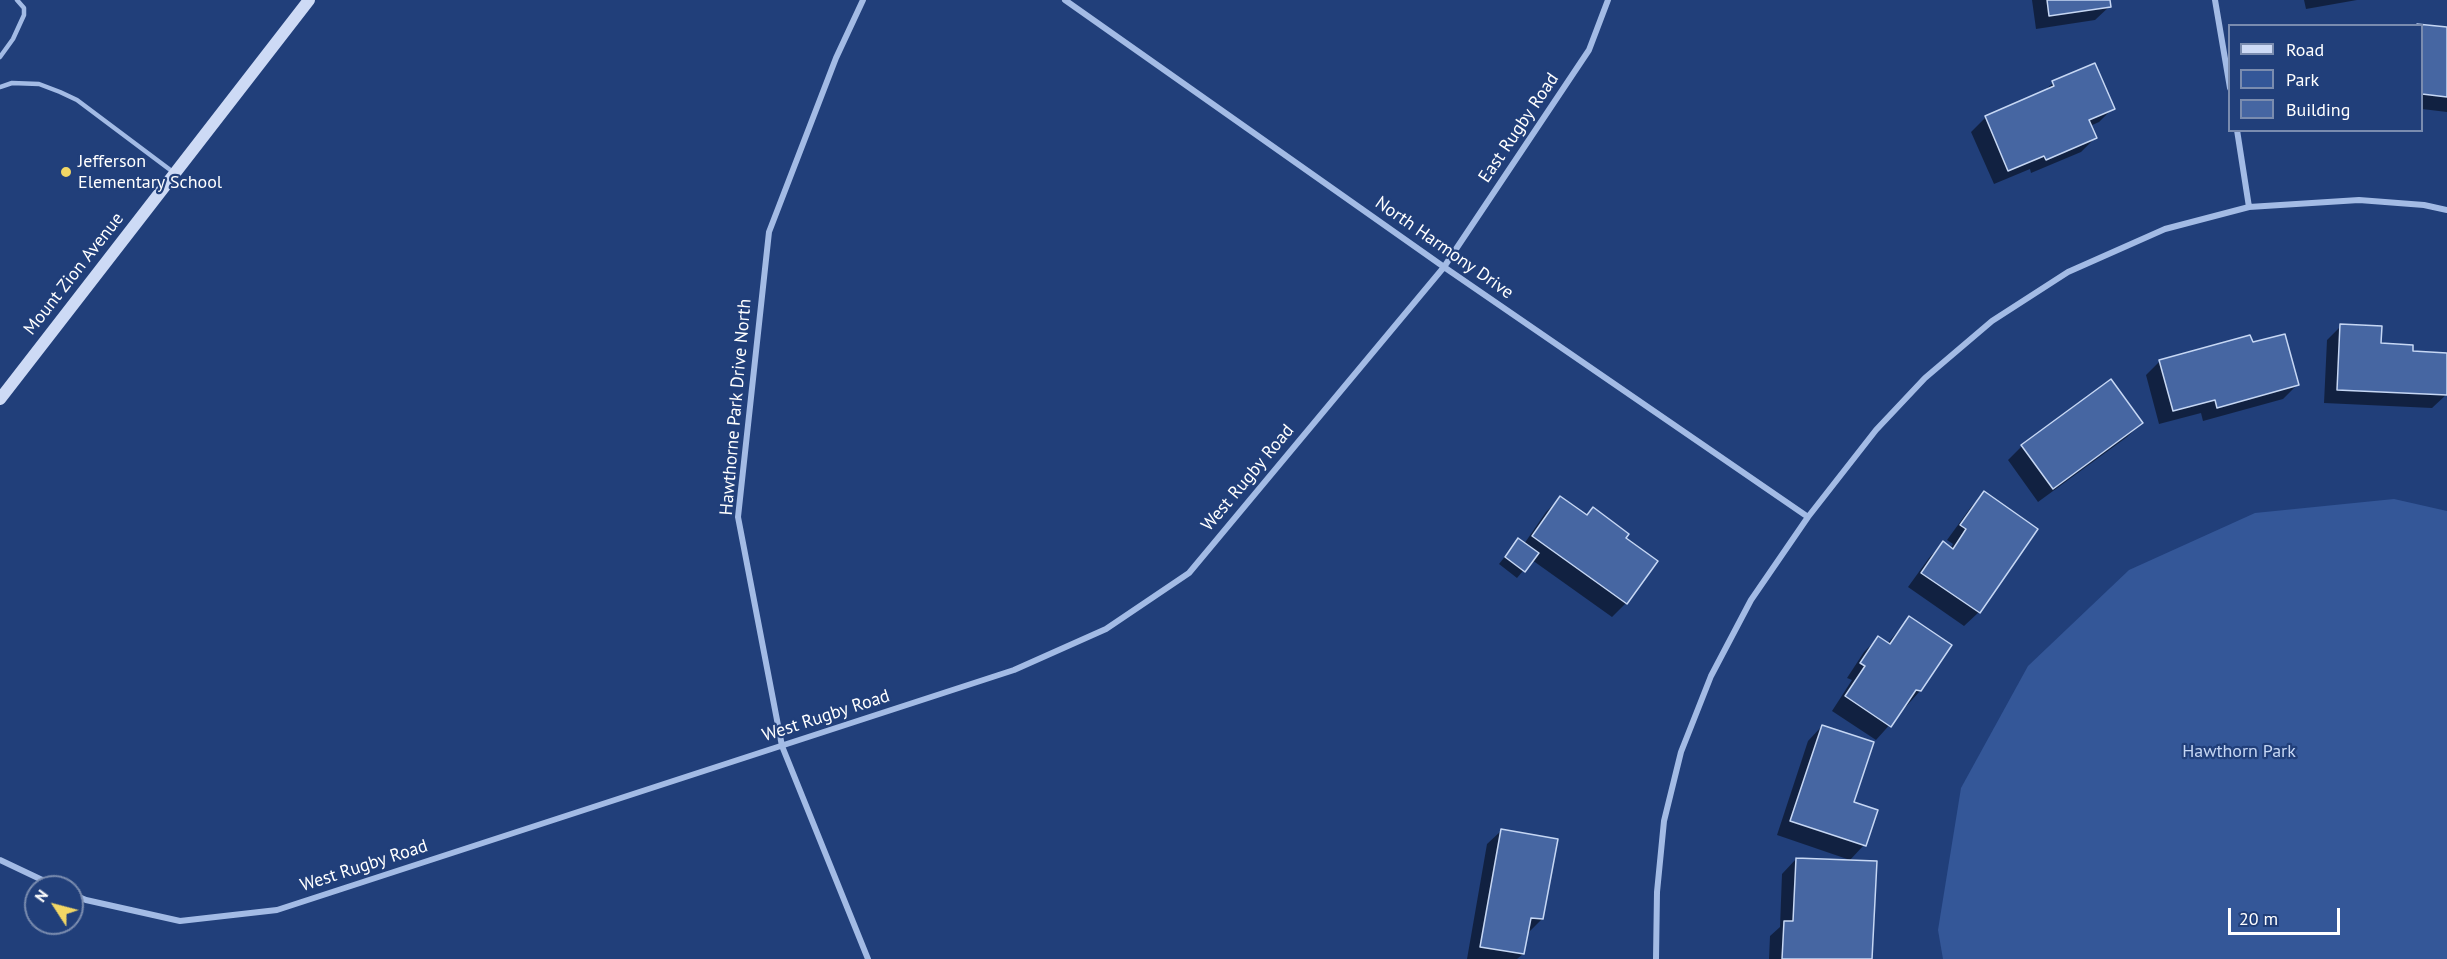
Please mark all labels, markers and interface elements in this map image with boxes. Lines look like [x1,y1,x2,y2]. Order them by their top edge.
legend [2228,24,2423,132]
text: Road [2286,38,2324,61]
text: Park [2286,68,2319,91]
street label: East Rugby Road [1474,69,1564,187]
text: Building [2286,98,2350,121]
place label: Jefferson Elementary School [78,151,222,194]
marker: Jefferson Elementary School [59,165,73,179]
street label: North Harmony Drive [1371,192,1517,304]
street label: Mount Zion Avenue [19,208,129,340]
street label: Hawthorne Park Drive North [716,298,756,516]
street label: West Rugby Road [1197,420,1299,536]
street label: West Rugby Road [760,685,892,747]
park label: Hawthorn Park [2182,741,2296,763]
street label: West Rugby Road [298,835,430,897]
north arrow [24,875,84,935]
text: N [30,885,52,906]
scale bar [2231,896,2344,934]
text: 20 m [2239,907,2278,930]

